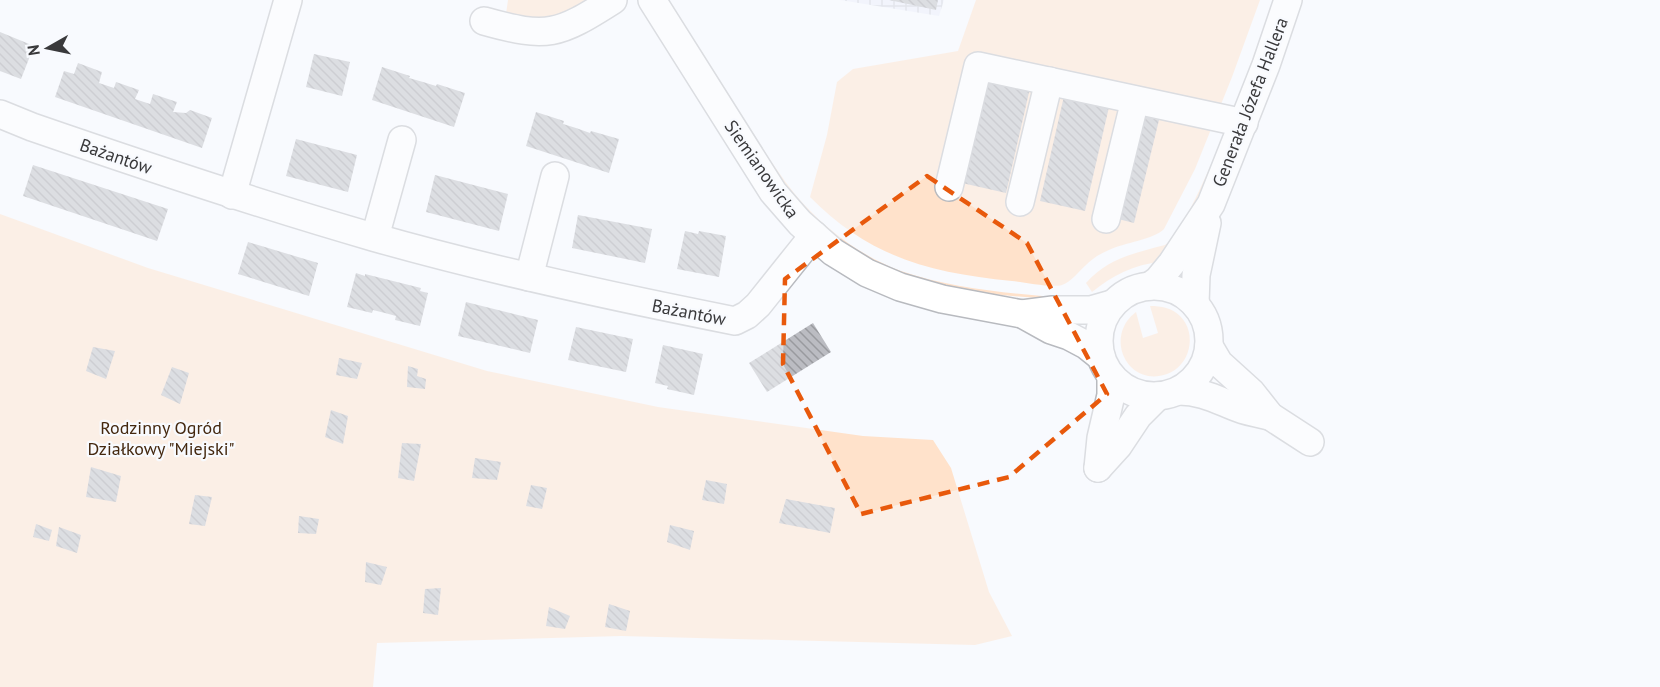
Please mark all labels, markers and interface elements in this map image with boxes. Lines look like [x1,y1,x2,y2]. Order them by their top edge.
street label: Generała Józefa Hallera [1207,14,1293,190]
north arrow [18,18,78,78]
text: N [22,44,44,57]
street label: Siemianowicka [720,115,804,223]
street label: Bażantów [77,133,156,179]
street label: Bażantów [650,294,729,331]
park label: Rodzinny Ogród Działkowy "Miejski" [87,416,235,460]

